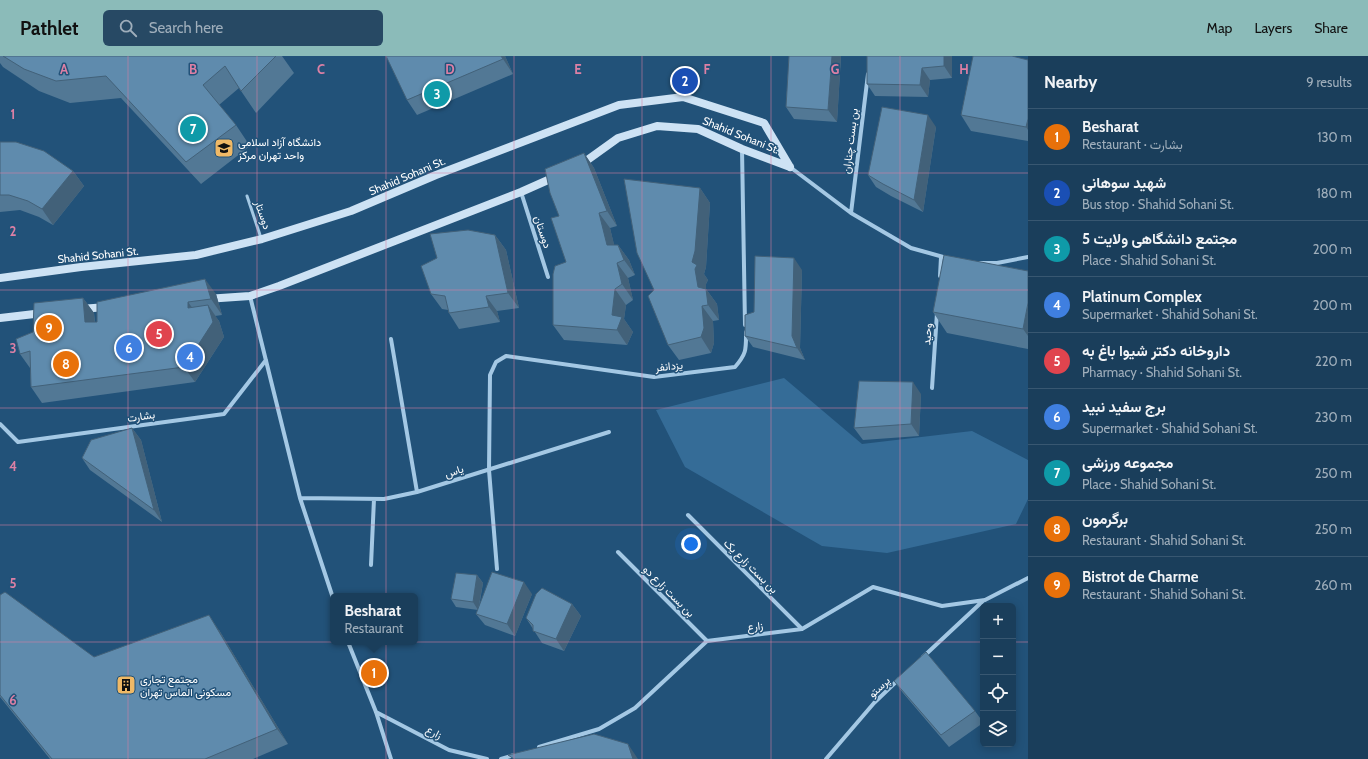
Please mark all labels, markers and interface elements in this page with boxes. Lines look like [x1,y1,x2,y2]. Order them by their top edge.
search box [103,10,383,46]
text: Pathlet [20,17,79,40]
icon: search [117,17,139,39]
text: Search here [149,19,223,37]
text: Map [1207,19,1232,37]
text: Layers [1254,19,1292,37]
text: Share [1314,19,1348,37]
text: A [60,61,69,77]
text: B [189,61,197,77]
text: C [317,61,325,77]
text: D [445,61,455,77]
text: E [574,61,582,77]
text: F [704,61,711,77]
text: G [831,61,840,77]
text: H [959,61,969,77]
pin: 2 [672,66,698,96]
text: Nearby [1044,72,1097,92]
text: 9 results [1306,74,1352,90]
pin: 3 [424,79,450,109]
text: 1 [11,106,15,122]
street label: بن بست چناران [839,107,862,175]
street label: Shahid Sohani St. [701,113,781,157]
pin: 7 [180,114,206,144]
text: Besharat [1082,118,1139,136]
text: 1 [1055,129,1059,145]
text: 130 m [1317,129,1352,145]
place label: دانشگاه آزاد اسلامی واحد تهران مرکز [237,135,321,162]
text: Restaurant · بشارت [1082,136,1183,152]
school or university icon: دانشگاه آزاد اسلامی واحد تهران مرکز [213,137,235,159]
street label: Shahid Sohani St. [367,154,447,198]
text: شهید سوهانی [1082,174,1166,192]
text: 2 [1054,185,1060,201]
text: 180 m [1316,185,1352,201]
text: Bus stop · Shahid Sohani St. [1082,196,1234,212]
street label: دوستار [251,198,274,231]
street label: دوستان [531,214,555,250]
text: 2 [10,223,17,239]
text: مجتمع دانشگاهی ولایت 5 [1082,230,1237,248]
text: 3 [1053,241,1061,257]
text: 200 m [1313,241,1352,257]
street label: Shahid Sohani St. [57,244,139,266]
text: Place · Shahid Sohani St. [1082,252,1216,268]
text: Platinum Complex [1082,288,1202,306]
text: 4 [1053,297,1061,313]
text: 200 m [1313,297,1352,313]
text: Supermarket · Shahid Sohani St. [1082,306,1258,322]
pin: 9 [36,313,62,343]
pin: 5 [146,319,172,349]
street label: وحید [919,322,935,346]
pin: 6 [116,333,142,363]
text: 3 [9,340,17,356]
pin: 4 [177,342,203,372]
text: داروخانه دکتر شیوا باغ به [1082,342,1230,360]
pin: 8 [53,349,79,379]
text: 5 [1054,353,1060,369]
text: 220 m [1315,353,1352,369]
street label: یزدانفر [653,358,684,375]
text: Pharmacy · Shahid Sohani St. [1082,364,1242,380]
text: برج سفید نبید [1082,398,1166,416]
street label: بشارت [126,407,156,425]
text: 6 [1053,409,1061,425]
text: 230 m [1315,409,1352,425]
text: Supermarket · Shahid Sohani St. [1082,420,1258,436]
text: مجموعه ورزشی [1082,454,1173,472]
text: 4 [9,458,17,474]
street label: یاس [443,461,465,481]
text: 7 [1054,465,1060,481]
text: 250 m [1315,465,1352,481]
text: Place · Shahid Sohani St. [1082,476,1216,492]
text: برگرمون [1082,510,1128,528]
text: 8 [1053,521,1061,537]
text: 250 m [1315,521,1352,537]
text: Restaurant · Shahid Sohani St. [1082,532,1246,548]
your location [681,534,701,554]
street label: بن بست زارع یک [720,536,781,597]
street label: بن بست زارع دو [639,562,698,621]
text: Bistrot de Charme [1082,568,1198,586]
text: 5 [10,575,17,591]
text: 9 [1053,577,1061,593]
text: 260 m [1314,577,1352,593]
text: Restaurant · Shahid Sohani St. [1082,586,1246,602]
popup [330,593,418,645]
text: Besharat [345,602,401,620]
map controls [980,603,1016,747]
button: + [980,603,1016,639]
street label: زارع [746,618,764,635]
text: Restaurant [345,620,403,636]
button: − [980,639,1016,675]
pin: 1 [361,658,387,688]
place label: مجتمع تجاری مسکونی الماس تهران [140,672,231,699]
street label: پرستو [865,673,894,701]
building icon: مجتمع تجاری مسکونی الماس تهران [115,674,137,696]
button: locate [980,675,1016,711]
text: 6 [9,692,17,708]
button: layers [980,711,1016,747]
street label: زارع [423,722,445,743]

